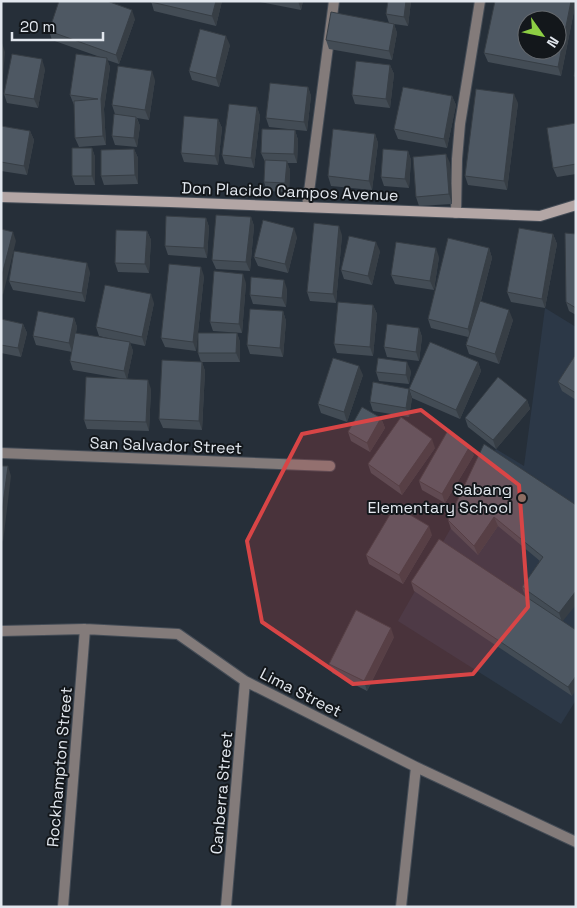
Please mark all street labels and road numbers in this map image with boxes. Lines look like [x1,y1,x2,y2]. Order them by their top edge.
street label: Don Placido Campos Avenue [181,177,399,206]
street label: San Salvador Street [89,432,243,459]
street label: Lima Street [257,663,345,722]
street label: Rockhampton Street [42,686,77,848]
street label: Canberra Street [206,731,237,855]

